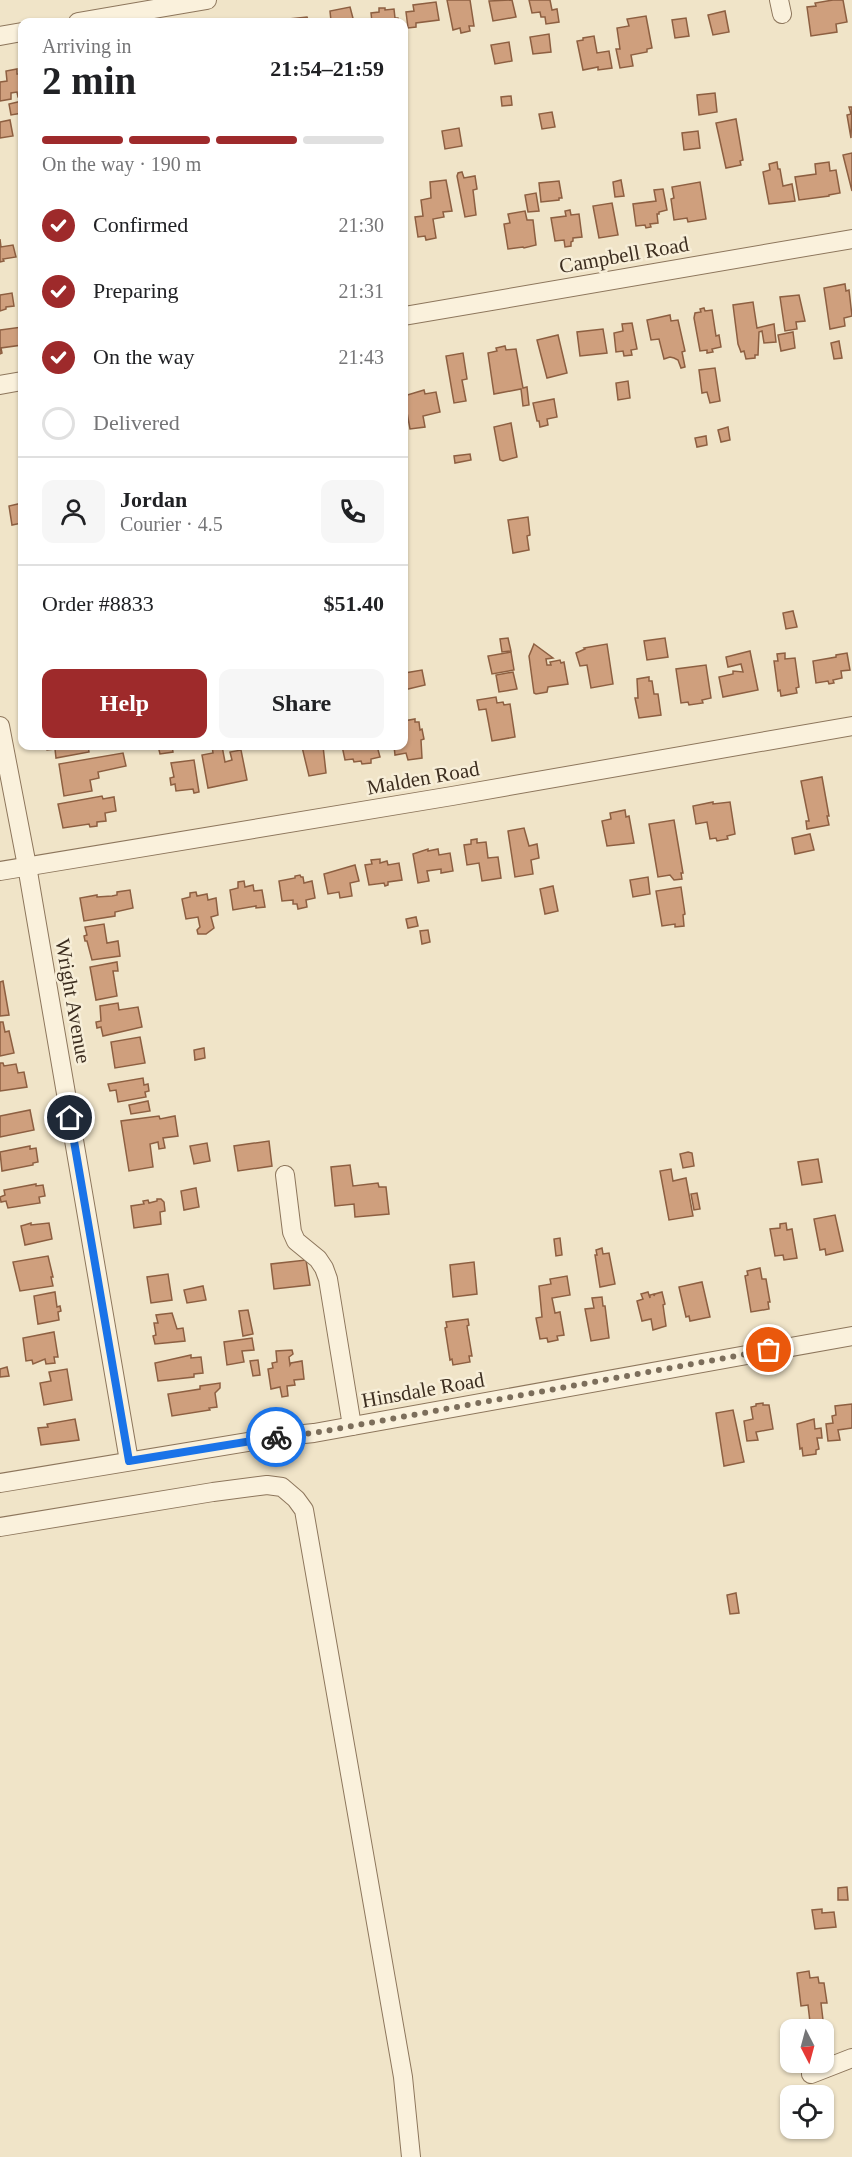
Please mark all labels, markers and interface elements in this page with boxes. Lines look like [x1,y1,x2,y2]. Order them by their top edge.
text: Arriving in [42,35,131,57]
text: 21:54–21:59 [270,56,384,81]
text: 2 min [42,59,136,102]
text: On the way · 190 m [42,153,201,175]
icon: check [42,209,75,242]
text: Confirmed [93,212,188,237]
text: 21:30 [338,214,384,236]
street label: Campbell Road [557,232,691,278]
icon: check [42,275,75,308]
text: Preparing [93,278,179,303]
text: 21:31 [338,280,384,302]
icon: check [42,341,75,374]
text: On the way [93,344,194,369]
text: 21:43 [338,346,384,368]
text: Delivered [93,410,180,435]
button: person [42,480,105,543]
button: phone [321,480,384,543]
text: Jordan [120,487,187,512]
text: Courier · 4.5 [120,513,223,535]
text: Order #8833 [42,591,154,616]
text: $51.40 [324,591,384,616]
button: Help [42,669,207,738]
button: Share [219,669,384,738]
street label: Malden Road [365,756,482,800]
street label: Wright Avenue [50,937,96,1065]
pin [44,1092,95,1143]
icon: home [53,1101,86,1134]
pin [743,1324,794,1375]
icon: bag [752,1333,785,1366]
street label: Hinsdale Road [360,1367,487,1413]
courier [246,1407,306,1467]
icon: bike [260,1421,293,1454]
north arrow [780,2019,834,2073]
map controls [780,2019,834,2139]
button: locate [780,2085,834,2139]

